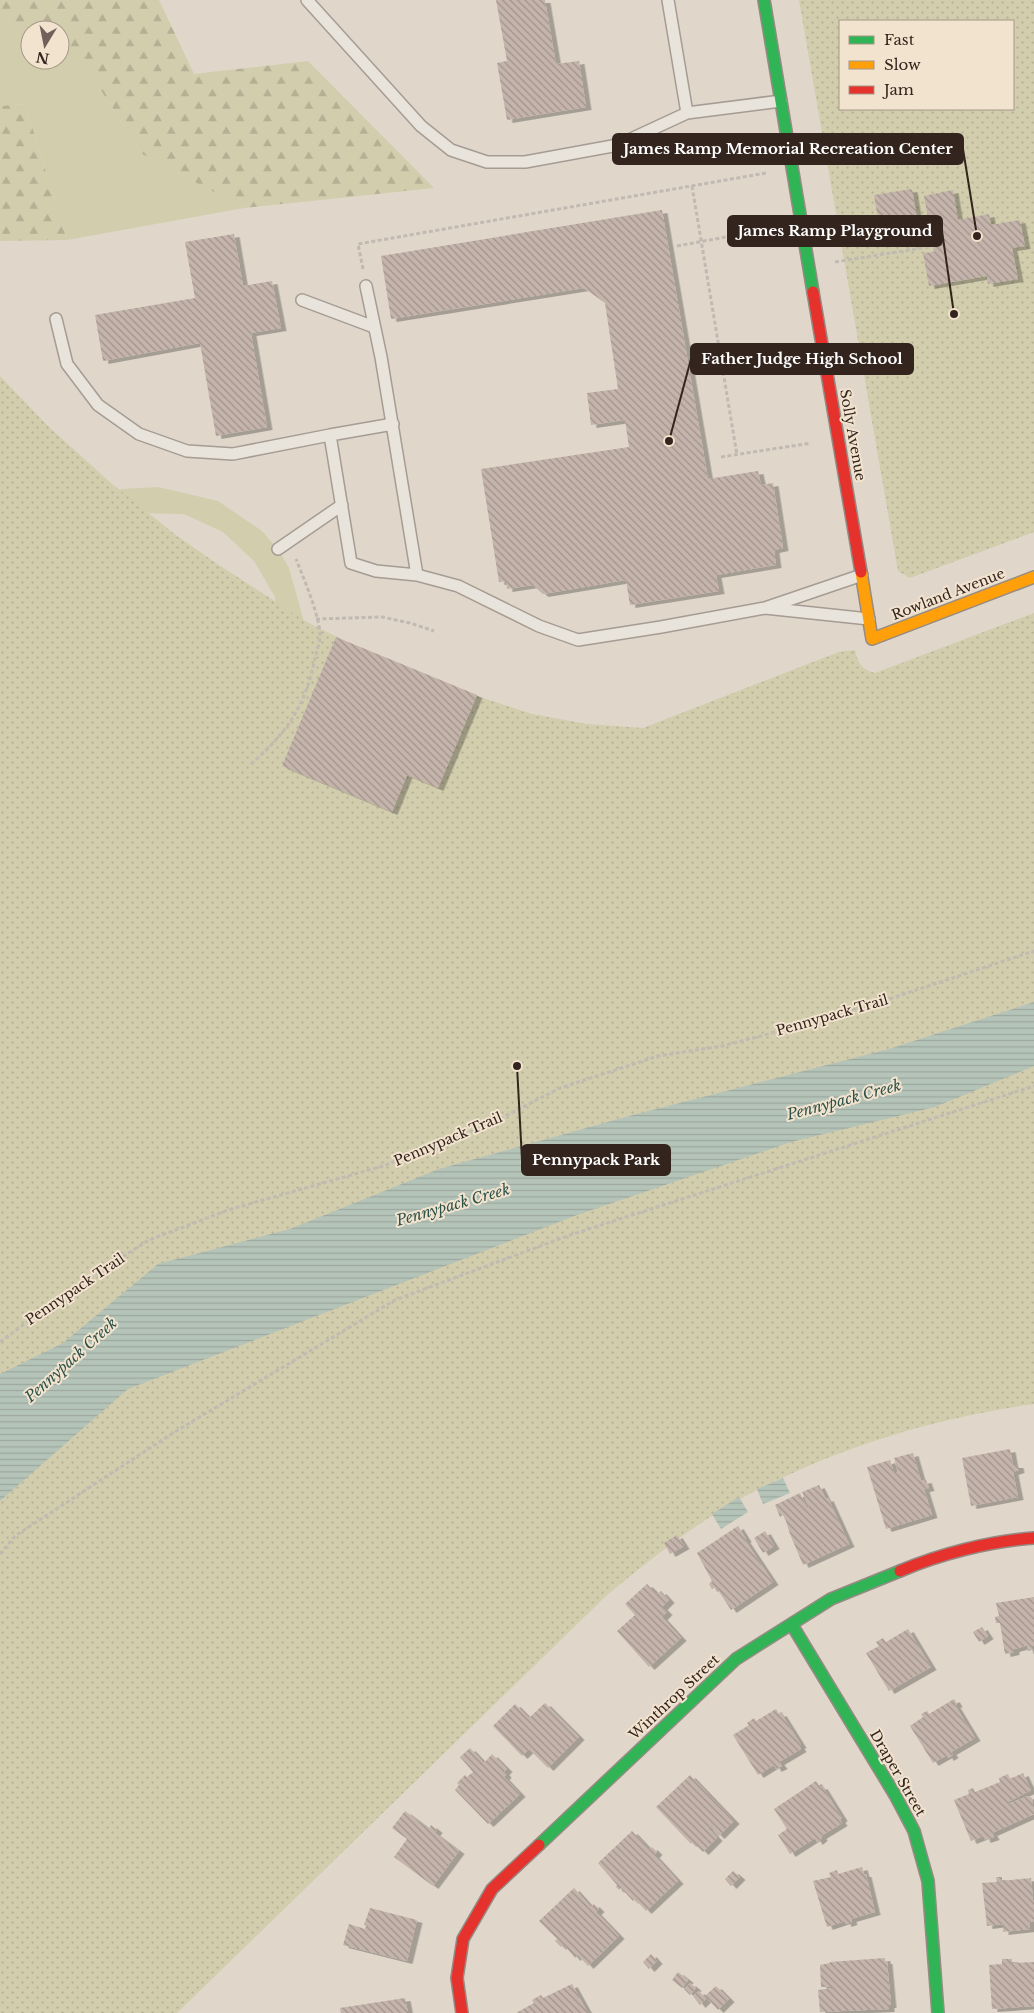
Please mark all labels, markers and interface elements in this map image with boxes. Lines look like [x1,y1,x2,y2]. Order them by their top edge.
north arrow [20,20,70,70]
legend [839,20,1014,110]
text: Fast [884,30,915,49]
text: N [35,48,51,68]
text: Slow [884,55,921,74]
text: Jam [882,80,914,99]
callout: James Ramp Memorial Recreation Center [613,134,963,164]
text: James Ramp Memorial Recreation Center [620,139,953,158]
callout: James Ramp Playground [728,216,942,246]
text: James Ramp Playground [735,221,933,240]
callout: Father Judge High School [691,344,913,374]
text: Father Judge High School [701,349,903,368]
street label: Solly Avenue [836,388,870,482]
street label: Rowland Avenue [889,564,1007,624]
street label: Pennypack Trail [774,990,891,1040]
water label: Pennypack Creek [784,1075,903,1124]
street label: Pennypack Trail [391,1108,505,1170]
callout: Pennypack Park [522,1145,670,1175]
text: Pennypack Park [532,1150,661,1169]
water label: Pennypack Creek [393,1179,512,1230]
street label: Pennypack Trail [22,1249,128,1329]
water label: Pennypack Creek [20,1313,121,1407]
street label: Winthrop Street [624,1650,723,1744]
street label: Draper Street [866,1727,930,1820]

